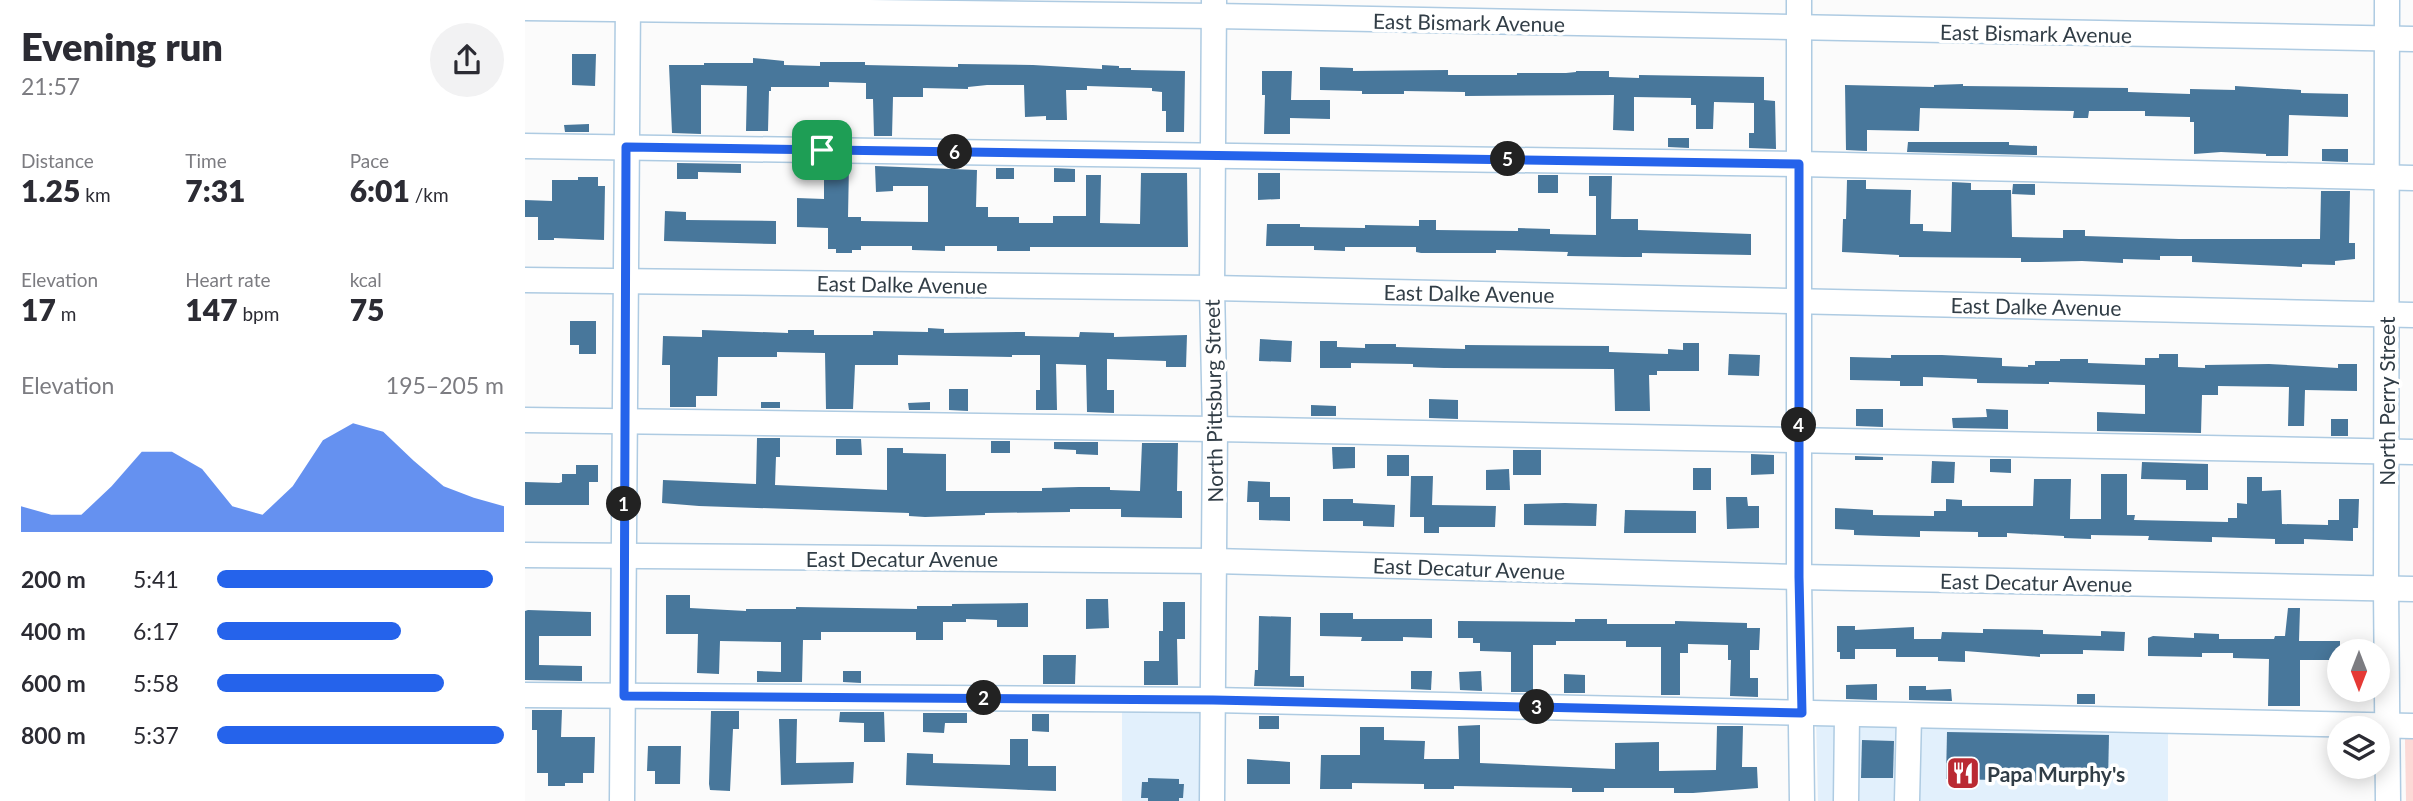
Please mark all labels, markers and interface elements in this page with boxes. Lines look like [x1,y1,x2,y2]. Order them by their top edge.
street label: East Bismark Avenue [1373,8,1565,36]
street label: East Bismark Avenue [1940,19,2132,47]
text: Evening run [21,23,223,69]
button: share [430,23,504,97]
text: 21:57 [21,72,80,100]
pin [792,120,852,180]
icon: arrive [803,131,841,169]
pin: 6 [937,134,973,170]
text: 6 [949,140,960,163]
pin: 5 [1490,142,1525,176]
text: 5 [1502,147,1513,170]
text: Distance [21,149,94,172]
text: Time [185,149,227,172]
text: Pace [350,149,389,172]
text: 1.25 [21,172,80,208]
text: 7:31 [185,172,245,208]
text: 6:01 [350,172,410,208]
text: km [80,183,111,206]
text: /km [410,183,449,206]
text: Elevation [21,268,98,291]
text: Heart rate [185,268,271,291]
text: kcal [350,268,382,291]
street label: East Dalke Avenue [816,270,988,298]
street label: East Dalke Avenue [1383,279,1555,307]
text: 17 [21,291,56,327]
text: 147 [185,291,238,327]
text: 75 [350,291,384,327]
street label: East Dalke Avenue [1950,292,2122,320]
street label: North Pittsburg Street [1199,299,1227,503]
text: m [56,302,76,325]
text: bpm [238,302,279,325]
street label: North Perry Street [2374,316,2399,486]
text: Elevation [21,371,114,399]
text: 195–205 m [386,371,504,399]
pin: 4 [1781,408,1817,442]
text: 4 [1793,413,1804,436]
pin: 1 [607,486,641,522]
text: 1 [618,492,629,515]
street label: East Decatur Avenue [806,546,998,571]
street label: East Decatur Avenue [1372,552,1566,584]
text: 200 m [21,565,86,593]
text: 5:41 [133,565,179,593]
street label: East Decatur Avenue [1940,568,2132,596]
text: 400 m [21,617,86,645]
text: 6:17 [133,617,179,645]
north arrow [2327,639,2391,702]
map controls [2327,639,2390,779]
text: 600 m [21,669,86,697]
text: 5:58 [133,669,179,697]
pin: 2 [967,680,1001,716]
text: 2 [978,686,989,709]
pin: 3 [1520,690,1555,724]
text: 3 [1531,695,1542,718]
button: layers [2327,716,2390,779]
text: 800 m [21,721,86,749]
text: 5:37 [133,721,179,749]
restaurant icon: Papa Murphy's [1944,754,1982,792]
place label: Papa Murphy's [1987,761,2125,786]

